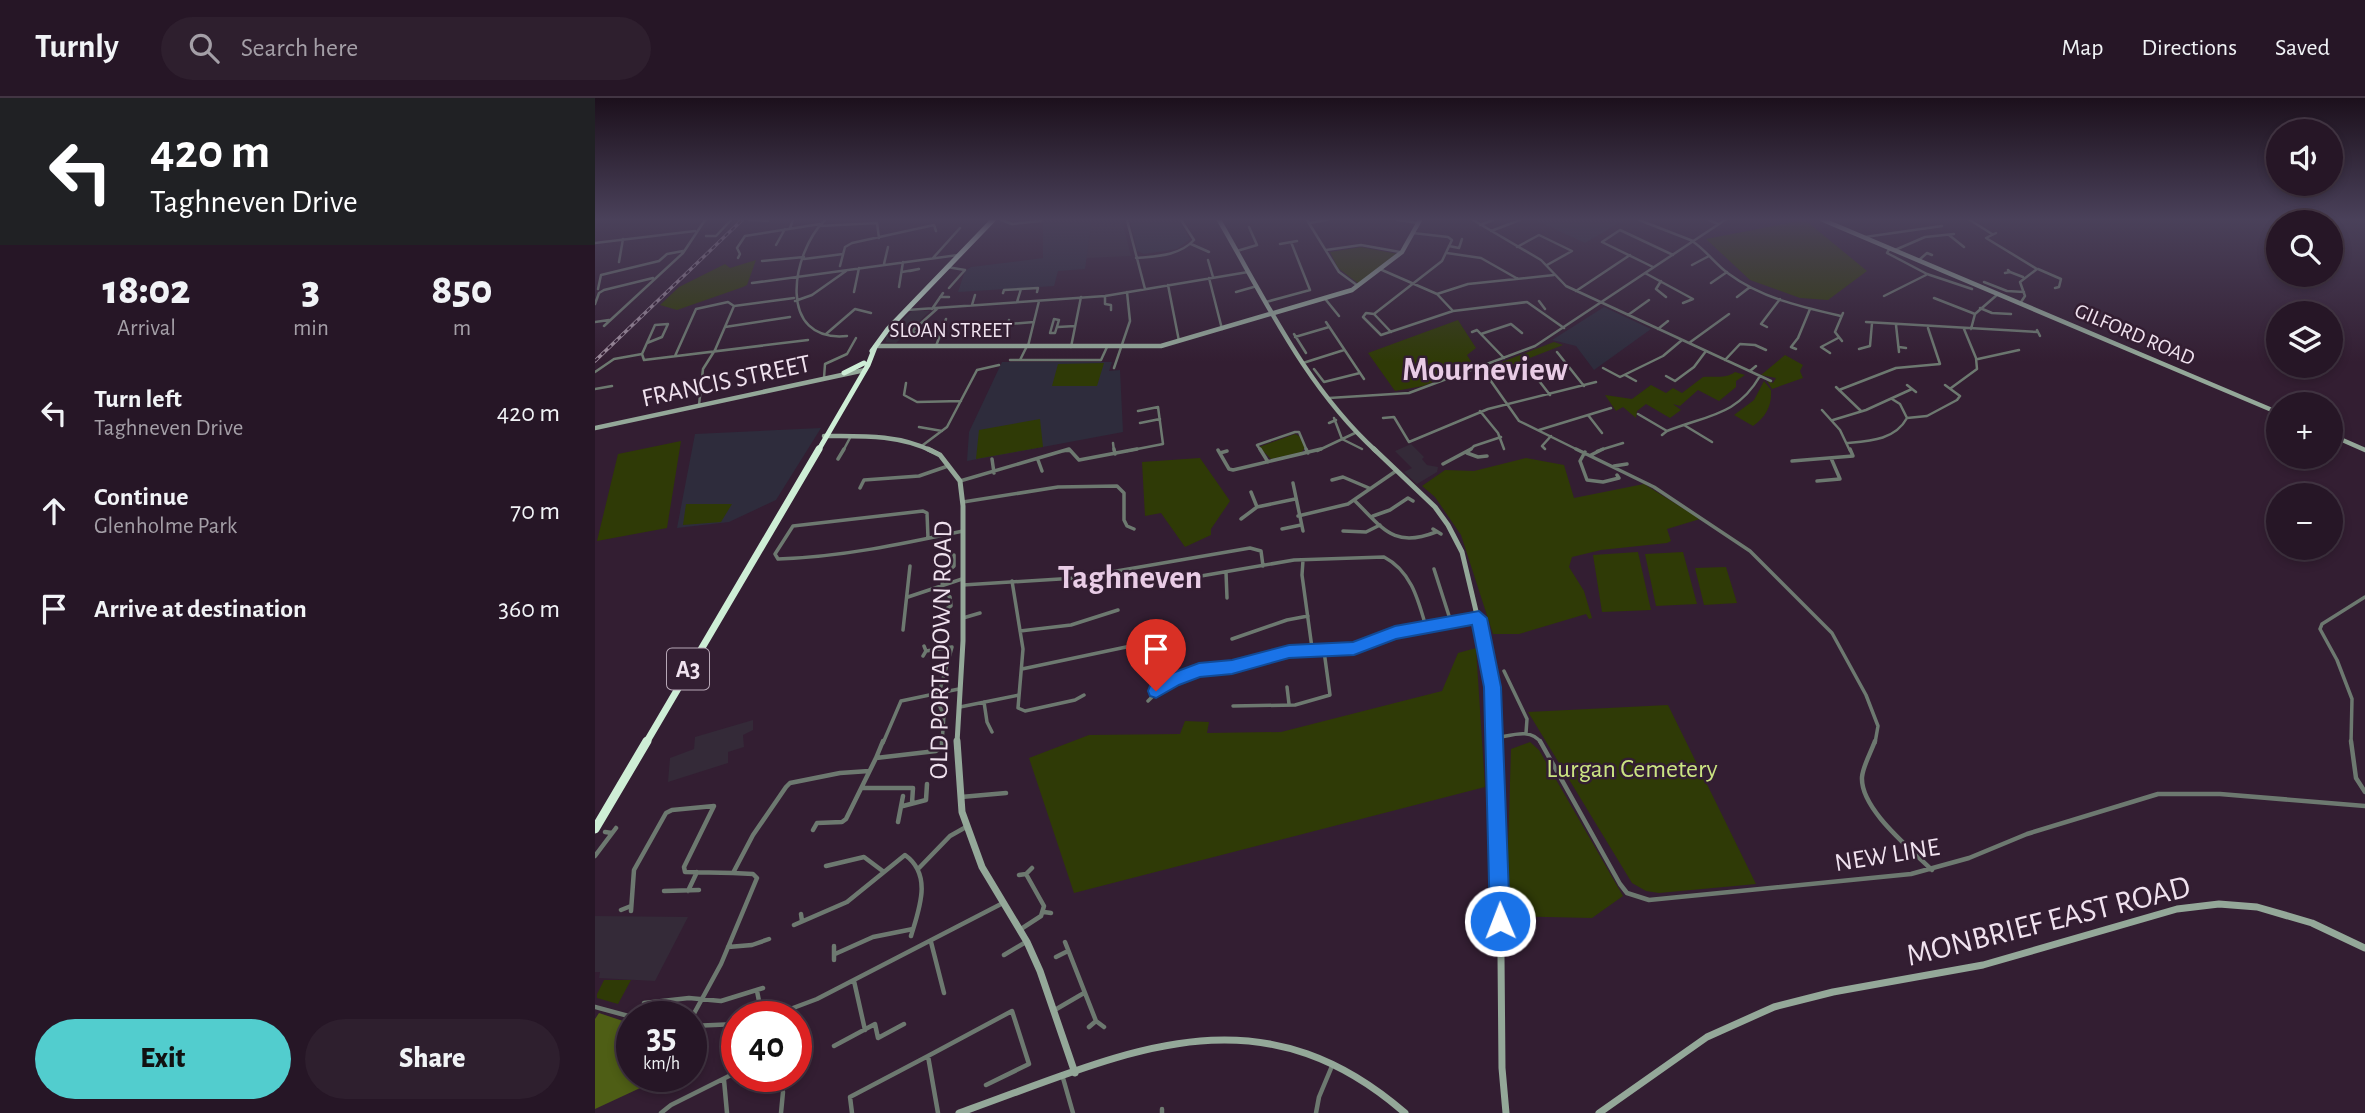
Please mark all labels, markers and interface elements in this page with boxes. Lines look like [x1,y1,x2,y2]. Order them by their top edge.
search box [161,17,651,80]
icon: search [185,29,223,67]
text: Turnly [35,31,119,64]
text: Search here [241,35,358,61]
text: Map [2061,36,2103,60]
text: Directions [2141,36,2237,60]
text: Saved [2275,36,2330,60]
map controls [2266,119,2343,560]
button: sound [2266,119,2343,196]
icon: left [35,126,126,217]
text: 420 m [150,128,270,177]
text: Taghneven Drive [150,186,358,218]
button: search [2266,210,2343,287]
text: 18:02 [102,269,190,311]
text: 3 [302,269,320,311]
text: 850 [431,269,493,311]
street label: GILFORD ROAD [2072,300,2198,369]
button: layers [2266,301,2343,378]
text: Arrival [117,317,176,340]
text: min [293,317,329,340]
text: m [453,317,471,340]
street label: SLOAN STREET [890,320,1012,341]
street label: FRANCIS STREET [639,350,813,412]
district label: Mourneview [1402,354,1569,387]
text: Turn left [94,386,182,412]
button: + [2266,392,2343,469]
icon: left [35,394,73,432]
text: 420 m [497,400,560,426]
text: Taghneven Drive [94,417,243,440]
button: − [2266,483,2343,560]
text: Continue [94,484,189,510]
icon: ahead [35,492,73,530]
text: 70 m [510,498,560,524]
text: Glenholme Park [94,515,237,538]
street label: OLD PORTADOWN ROAD [926,521,956,779]
district label: Taghneven [1058,562,1202,595]
icon: arrive [35,590,73,628]
text: Arrive at destination [94,596,307,622]
text: 360 m [498,596,560,622]
pin [1126,619,1186,691]
icon: arrive [1137,630,1175,668]
road number: A3 [667,648,709,690]
park label: Lurgan Cemetery [1546,756,1718,782]
street label: NEW LINE [1833,834,1941,876]
street label: MONBRIEF EAST ROAD [1903,870,2194,972]
position arrow [1463,884,1537,958]
speed limit sign: 40 [721,1001,812,1092]
button: Exit [35,1019,291,1099]
button: Share [305,1019,560,1099]
text: 35 [646,1020,677,1055]
text: km/h [643,1055,680,1073]

